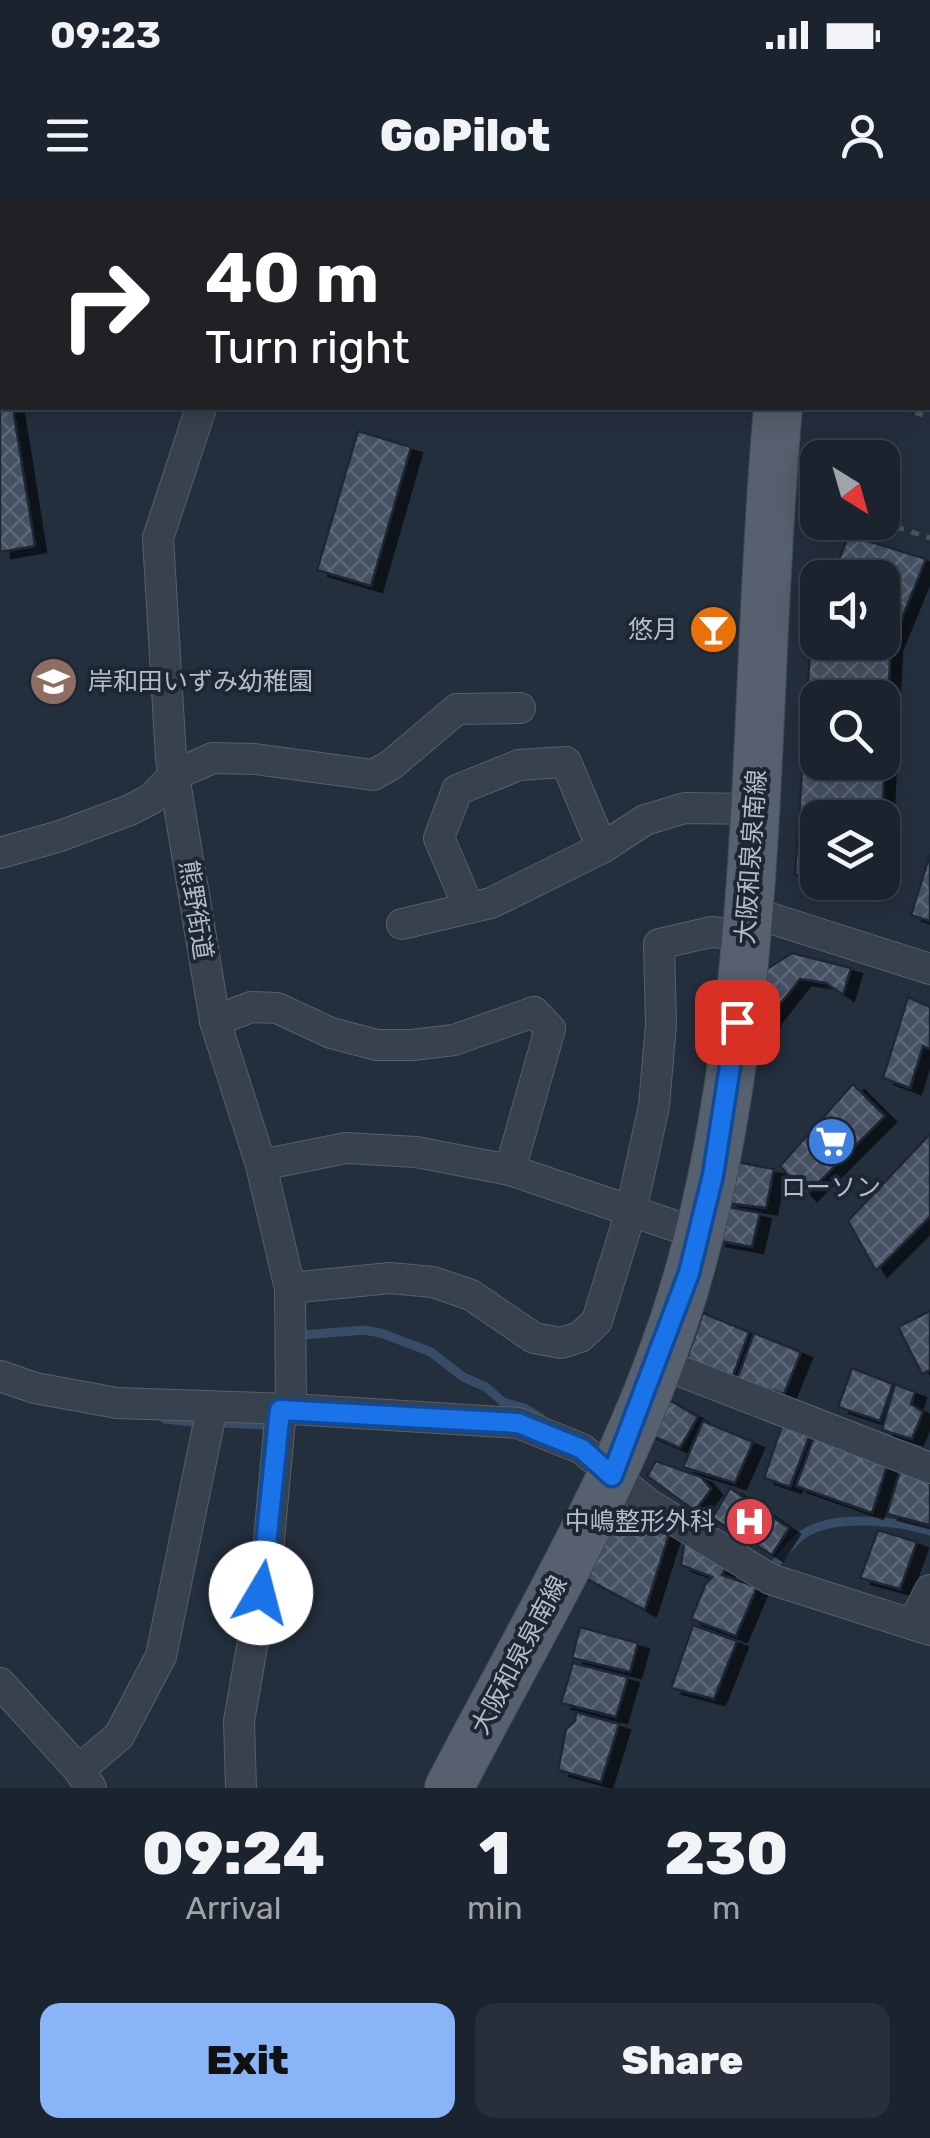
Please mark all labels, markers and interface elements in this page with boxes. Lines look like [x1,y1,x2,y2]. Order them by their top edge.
text: 09:23 [50,12,161,58]
icon: menu [40,108,95,163]
icon: person [835,108,890,163]
text: GoPilot [380,109,550,162]
text: 40 m [205,237,379,320]
icon: right [40,240,170,370]
text: Turn right [205,321,409,374]
north arrow [800,440,900,540]
map controls [800,440,900,900]
button: sound [800,560,900,660]
bar icon: 悠月 [687,603,739,655]
place label: 悠月 [628,615,678,644]
school or university icon: 岸和田いずみ幼稚園 [27,655,79,707]
place label: 岸和田いずみ幼稚園 [88,667,313,696]
button: search [800,680,900,780]
street label: 大阪和泉泉南線 [730,769,772,945]
button: layers [800,800,900,900]
street label: 熊野街道 [174,858,218,962]
pin [695,980,780,1065]
icon: arrive [710,995,765,1050]
supermarket icon: ローソン [805,1115,857,1167]
place label: ローソン [781,1173,881,1202]
hospital icon: 中嶋整形外科 [724,1495,776,1547]
place label: 中嶋整形外科 [565,1507,715,1536]
position arrow [209,1541,313,1645]
street label: 大阪和泉泉南線 [465,1571,573,1739]
text: 09:24 [142,1818,325,1889]
text: 1 [479,1818,511,1889]
text: 230 [664,1818,788,1889]
text: Arrival [185,1889,281,1927]
text: min [467,1889,523,1927]
text: m [712,1889,741,1927]
button: Exit [40,2003,455,2118]
button: Share [475,2003,890,2118]

